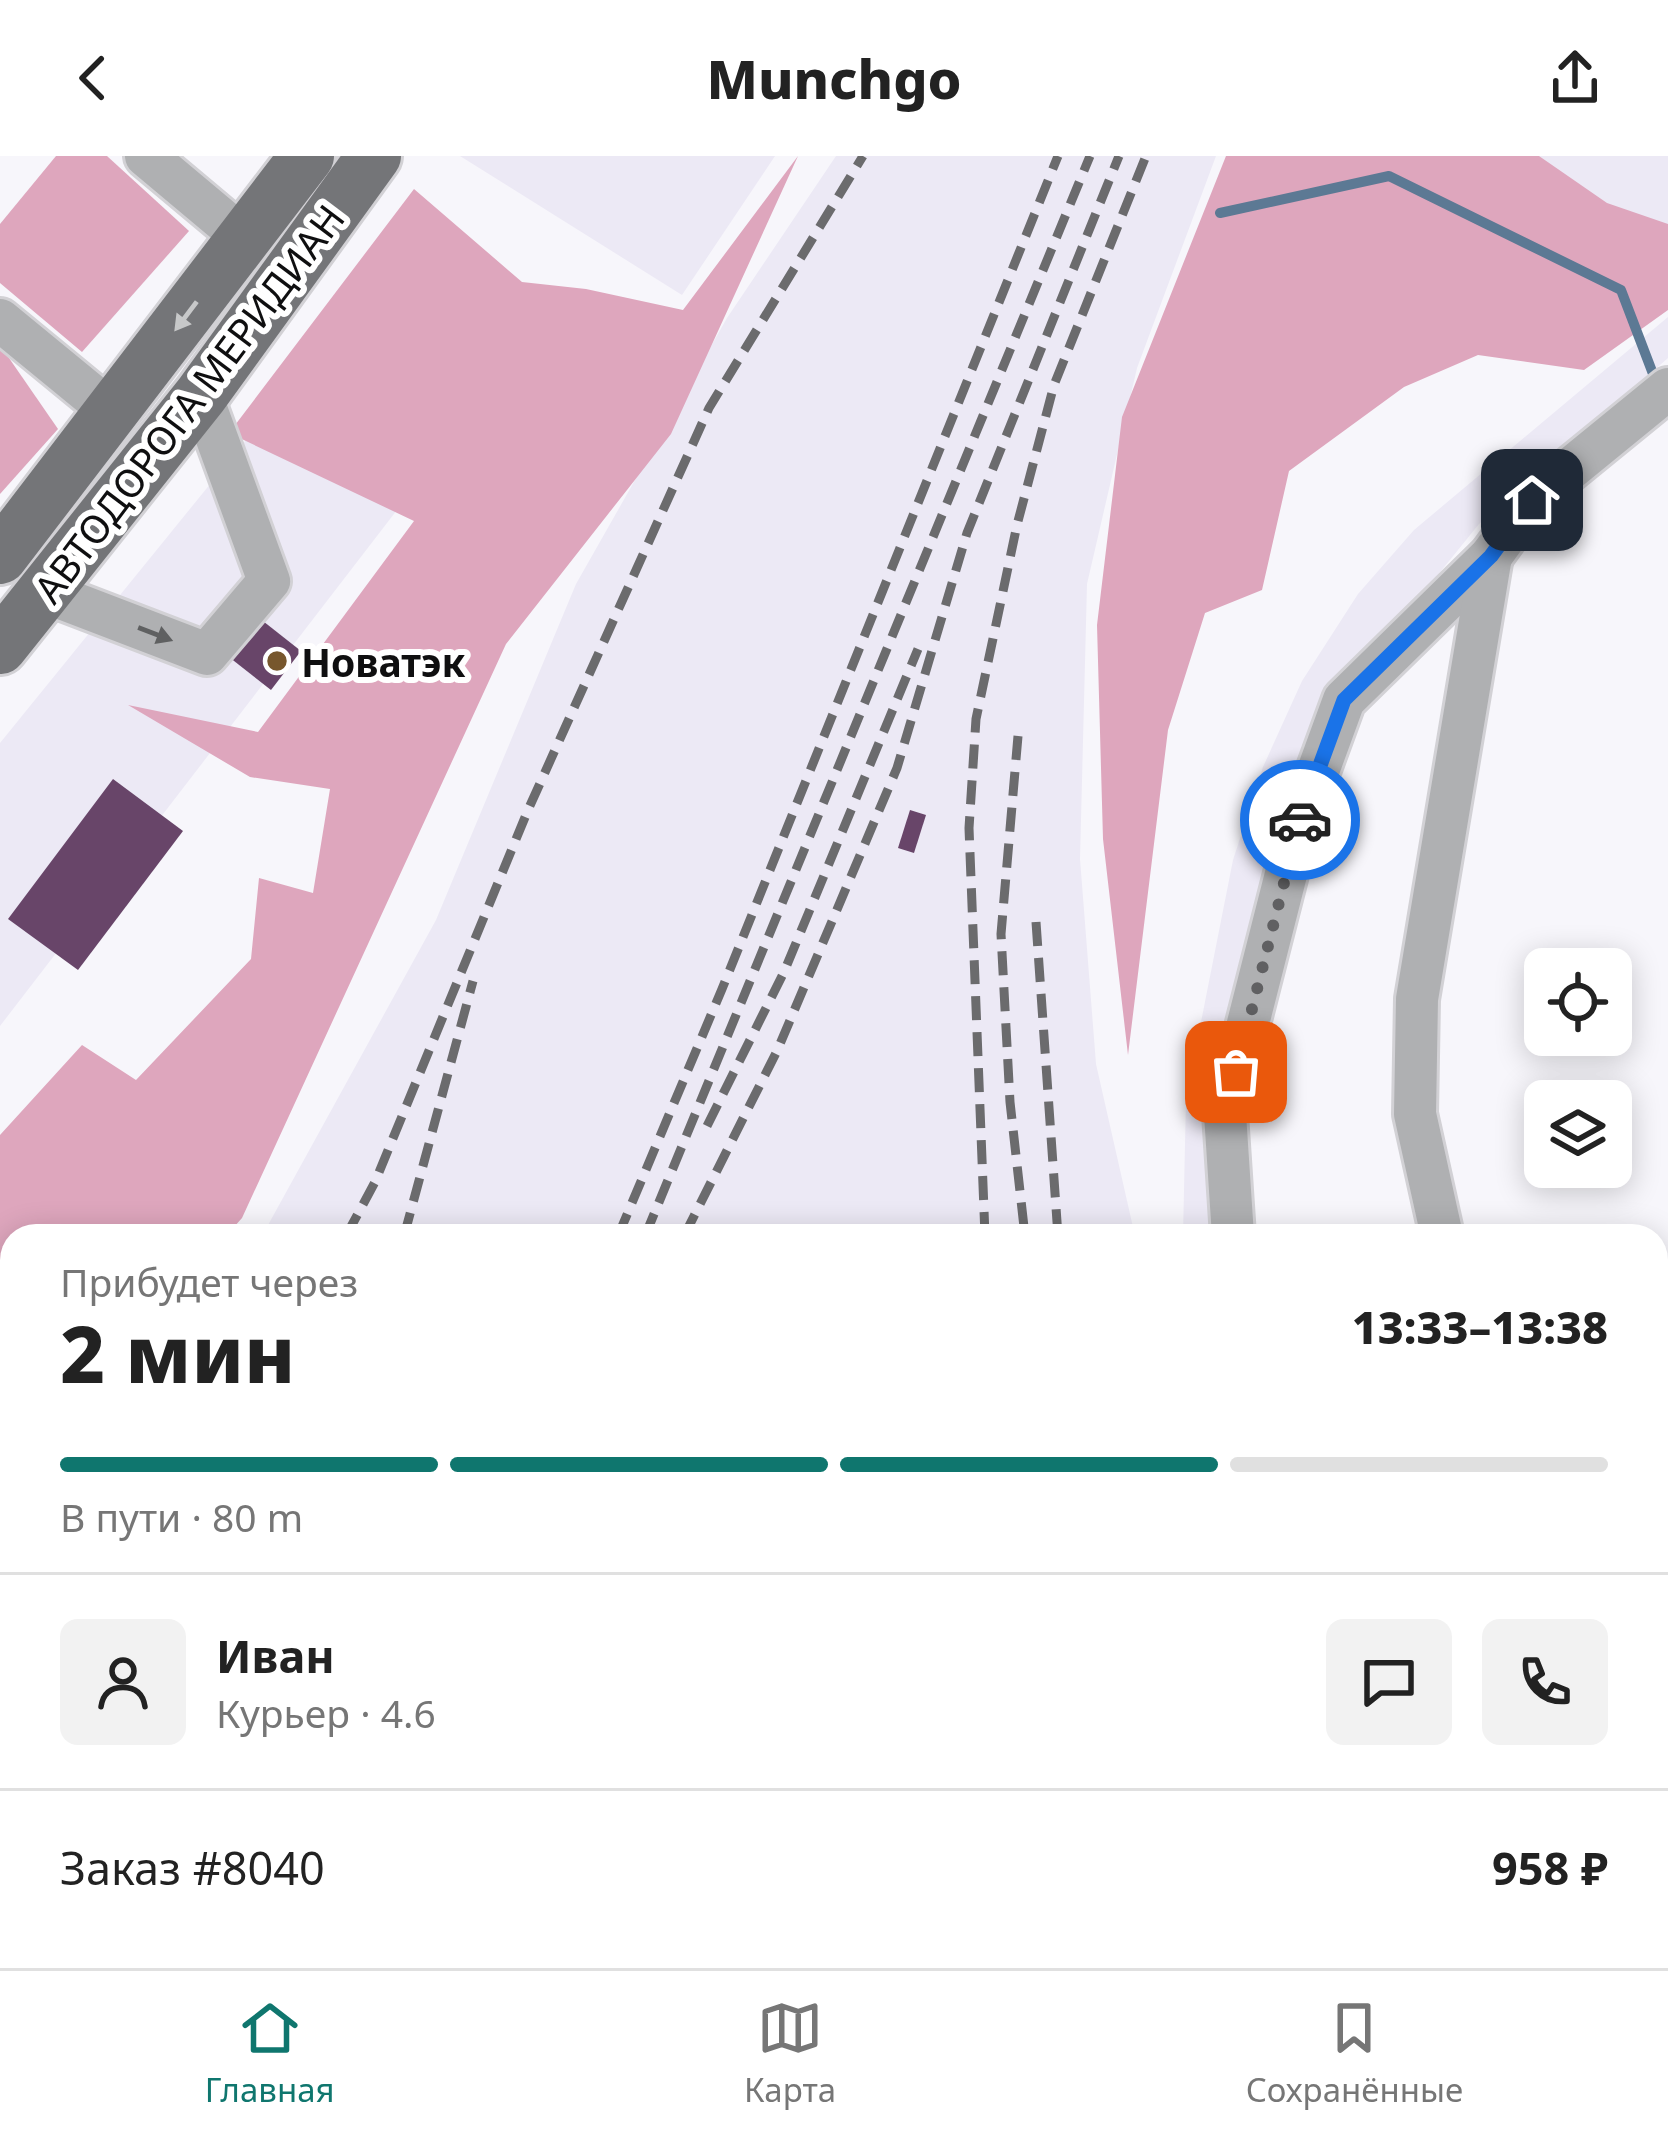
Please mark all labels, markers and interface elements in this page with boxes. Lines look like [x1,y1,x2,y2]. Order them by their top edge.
text: Munchgo [706,41,962,115]
icon: back [60,45,126,111]
icon: share [1542,45,1608,111]
street label: АВТОДОРОГА МЕРИДИАН [21,193,355,613]
one-way arrow [174,301,198,332]
pin [1481,449,1583,551]
icon: home [1499,467,1565,533]
one-way arrow [137,626,173,645]
place label: Новатэк [301,635,466,688]
marker: Новатэк [264,648,290,674]
courier [1240,760,1360,880]
icon: car [1267,787,1333,853]
map controls [1524,948,1632,1188]
button: locate [1524,948,1632,1056]
pin [1185,1021,1287,1123]
icon: bag [1203,1039,1269,1105]
button: layers [1524,1080,1632,1188]
text: Прибудет через [60,1255,358,1308]
text: 13:33–13:38 [1352,1296,1608,1357]
text: 2 мин [60,1300,295,1406]
text: В пути · 80 m [60,1490,303,1543]
button: person [60,1619,186,1745]
button: chat [1326,1619,1452,1745]
button: phone [1482,1619,1608,1745]
text: Иван [216,1625,335,1686]
text: Курьер · 4.6 [216,1686,436,1739]
text: Заказ #8040 [60,1837,325,1898]
text: 958 ₽ [1492,1837,1608,1898]
tab: Главная [205,1995,335,2112]
tab: Карта [744,1995,836,2112]
tab: Сохранённые [1246,1995,1463,2112]

